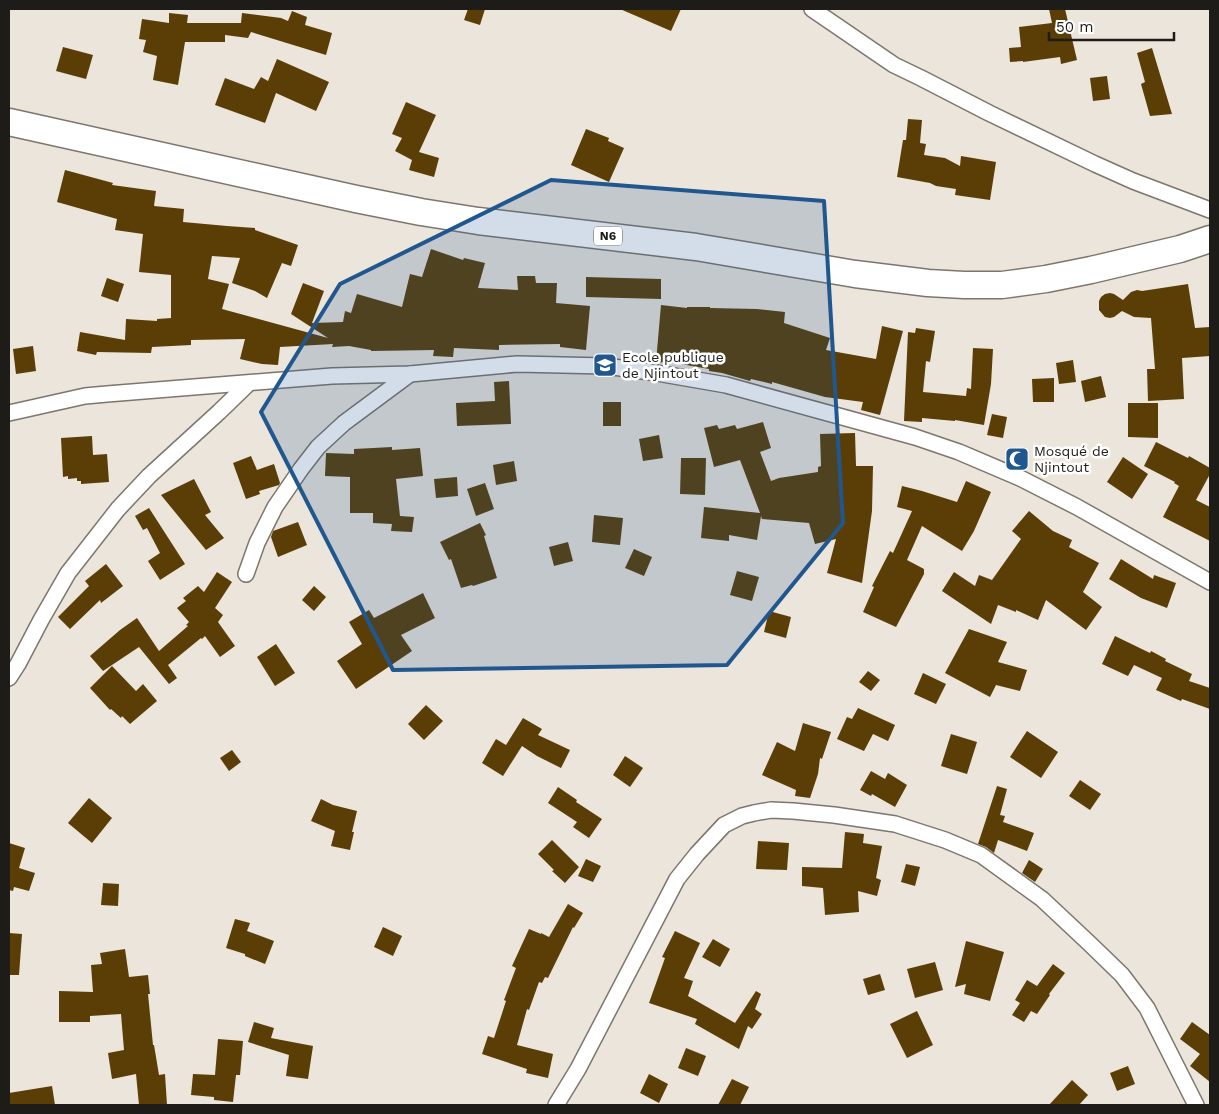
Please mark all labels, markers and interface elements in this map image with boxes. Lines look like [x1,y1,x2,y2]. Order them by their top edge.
scale bar [1049,10,1174,42]
text: 50 m [1056,18,1093,36]
road number: N6 [594,227,622,246]
place label: Ecole publique de Njintout [622,349,724,381]
school or university icon: Ecole publique de Njintout [592,352,618,378]
place label: Mosqué de Njintout [1034,443,1109,475]
mosque icon: Mosqué de Njintout [1004,446,1030,472]

